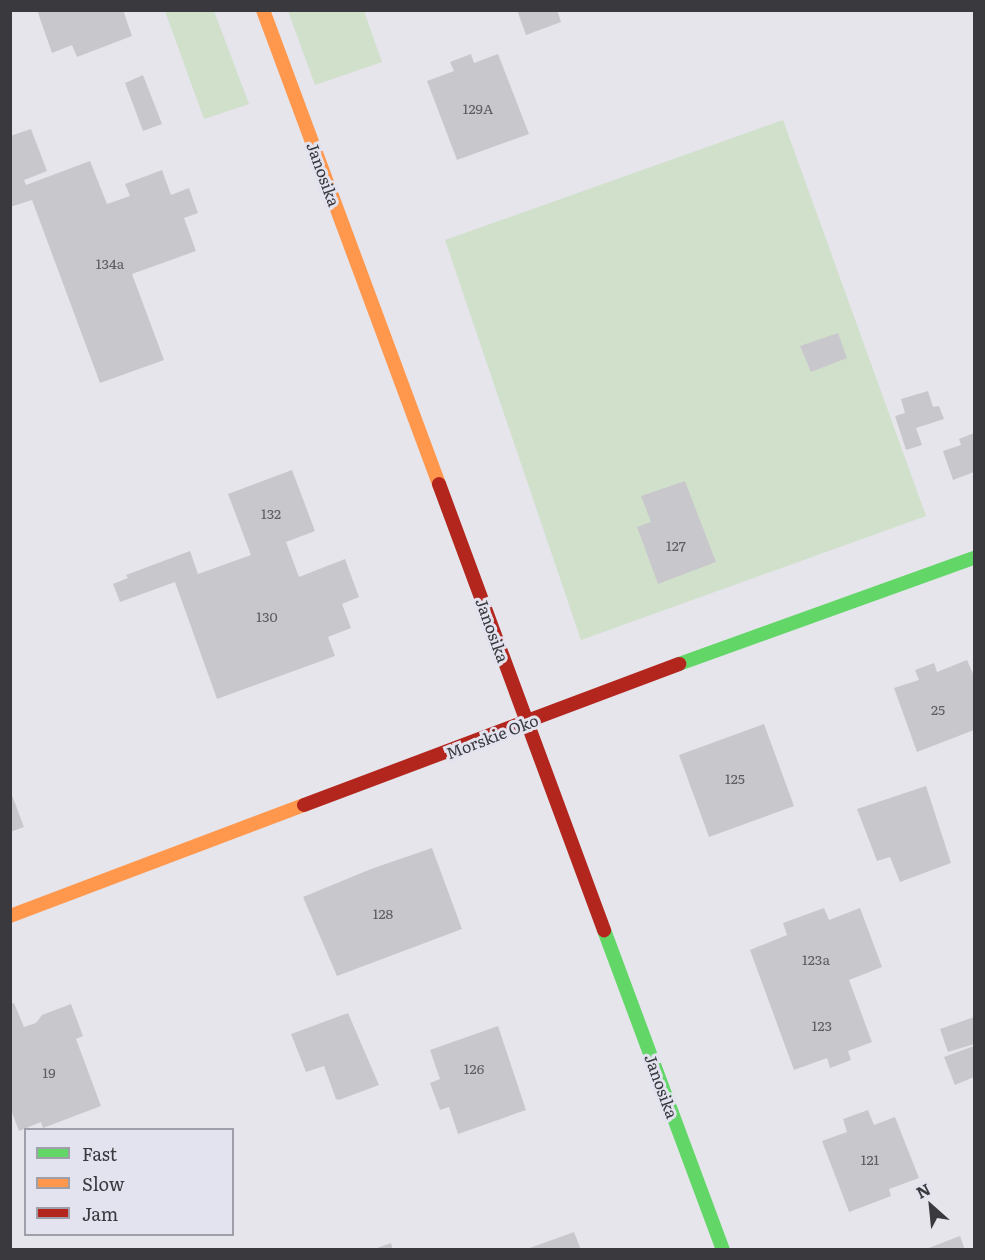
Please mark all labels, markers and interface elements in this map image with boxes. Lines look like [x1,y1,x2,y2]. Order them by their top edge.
house number: 129A [463,100,493,116]
street label: Janosika [303,139,345,209]
house number: 134a [96,255,124,271]
house number: 132 [261,505,281,521]
house number: 127 [666,537,686,553]
street label: Janosika [472,595,514,665]
house number: 130 [256,608,278,624]
house number: 25 [931,701,945,717]
street label: Morskie Oko [443,710,541,762]
house number: 125 [725,770,745,786]
house number: 128 [373,905,393,921]
house number: 123a [802,951,830,967]
house number: 123 [812,1017,832,1033]
street label: Janosika [641,1051,683,1121]
house number: 126 [464,1060,484,1076]
house number: 19 [42,1064,56,1080]
legend [24,1128,234,1236]
text: Fast [82,1140,117,1167]
house number: 121 [861,1151,879,1167]
text: Slow [82,1170,124,1197]
north arrow [901,1176,961,1236]
text: N [911,1176,934,1204]
text: Jam [82,1200,118,1227]

